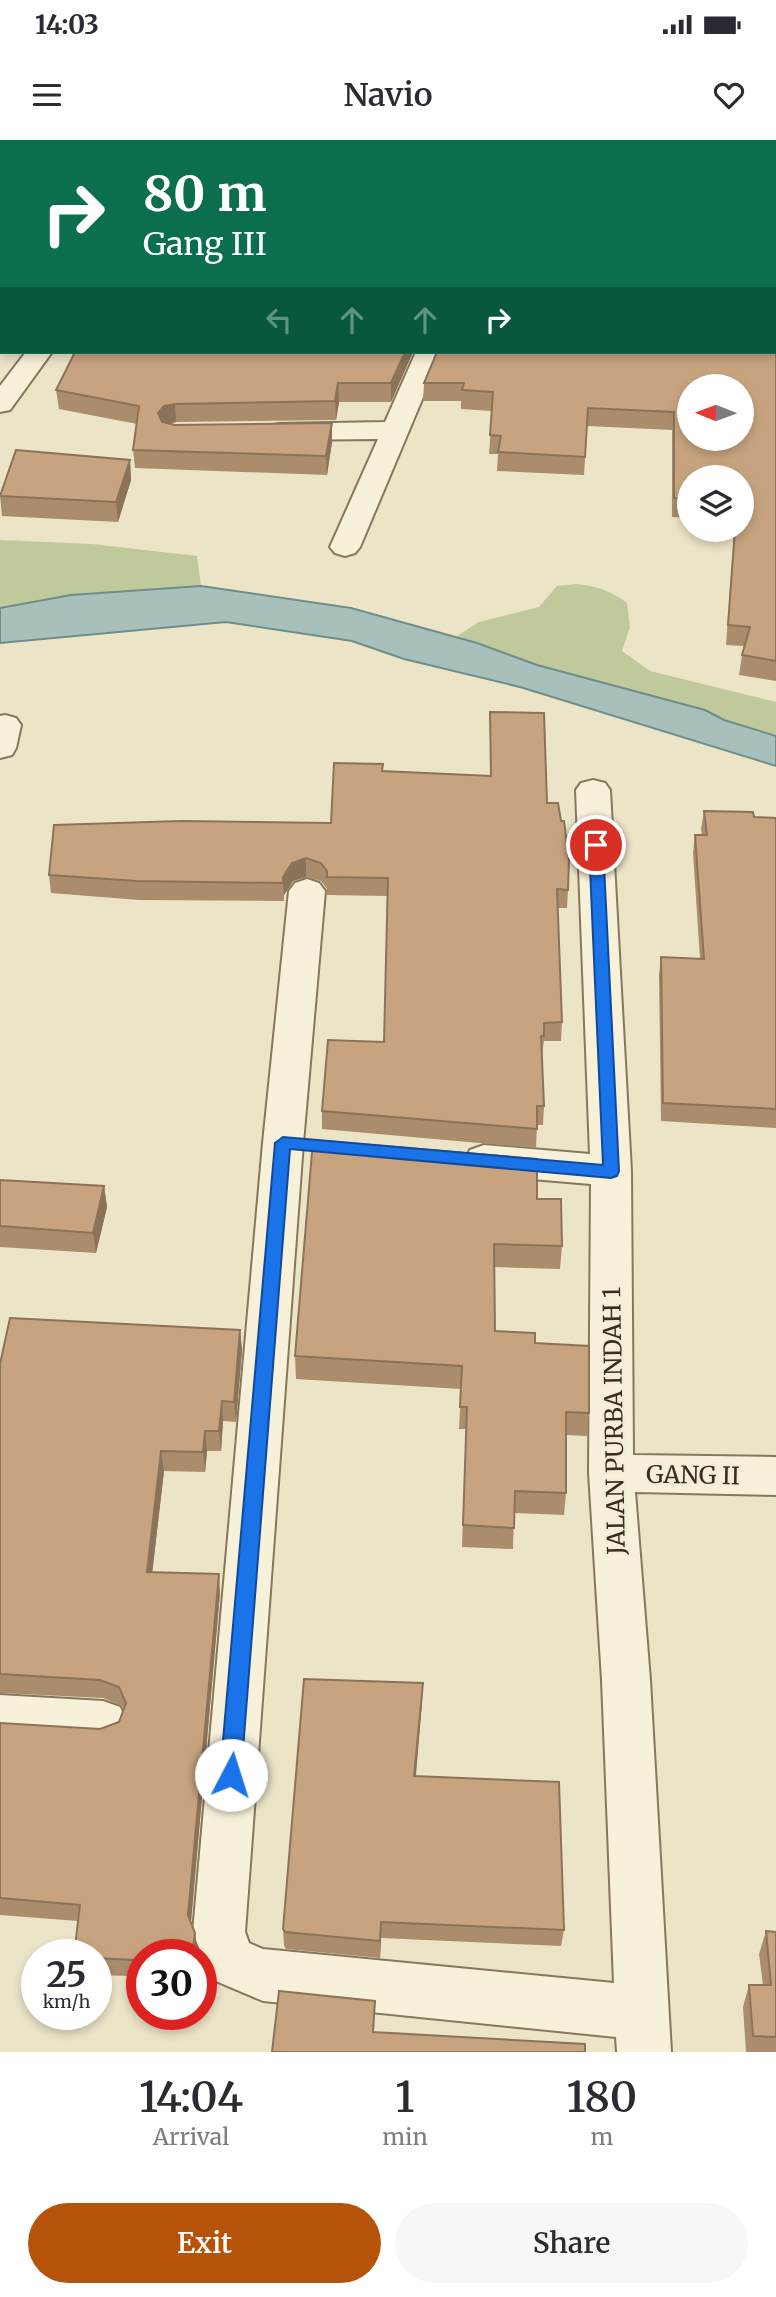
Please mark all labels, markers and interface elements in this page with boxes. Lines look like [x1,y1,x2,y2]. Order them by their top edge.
text: 14:03 [35,8,99,41]
text: Navio [343,75,433,115]
icon: menu [28,76,66,114]
icon: heart [710,76,748,114]
text: 80 m [143,163,266,224]
icon: right [28,168,119,259]
text: Gang III [143,224,267,264]
icon: left [260,301,298,339]
icon: ahead [333,301,371,339]
icon: ahead [406,301,444,339]
icon: right [479,301,517,339]
north arrow [677,374,754,452]
map controls [677,374,754,542]
button: layers [677,465,754,542]
pin [566,815,626,875]
icon: arrive [577,826,615,864]
street label: JALAN PURBA INDAH 1 [596,1287,632,1556]
street label: GANG II [646,1459,740,1491]
position arrow [194,1738,268,1812]
speed limit sign: 30 [126,1939,217,2030]
text: 25 [46,1953,87,1997]
text: km/h [43,1990,90,2013]
text: 14:04 [139,2071,243,2123]
text: 1 [395,2071,415,2123]
text: 180 [567,2071,637,2123]
text: Arrival [153,2122,229,2151]
text: min [382,2122,428,2151]
text: m [590,2122,613,2151]
button: Exit [28,2203,381,2283]
button: Share [395,2203,748,2283]

